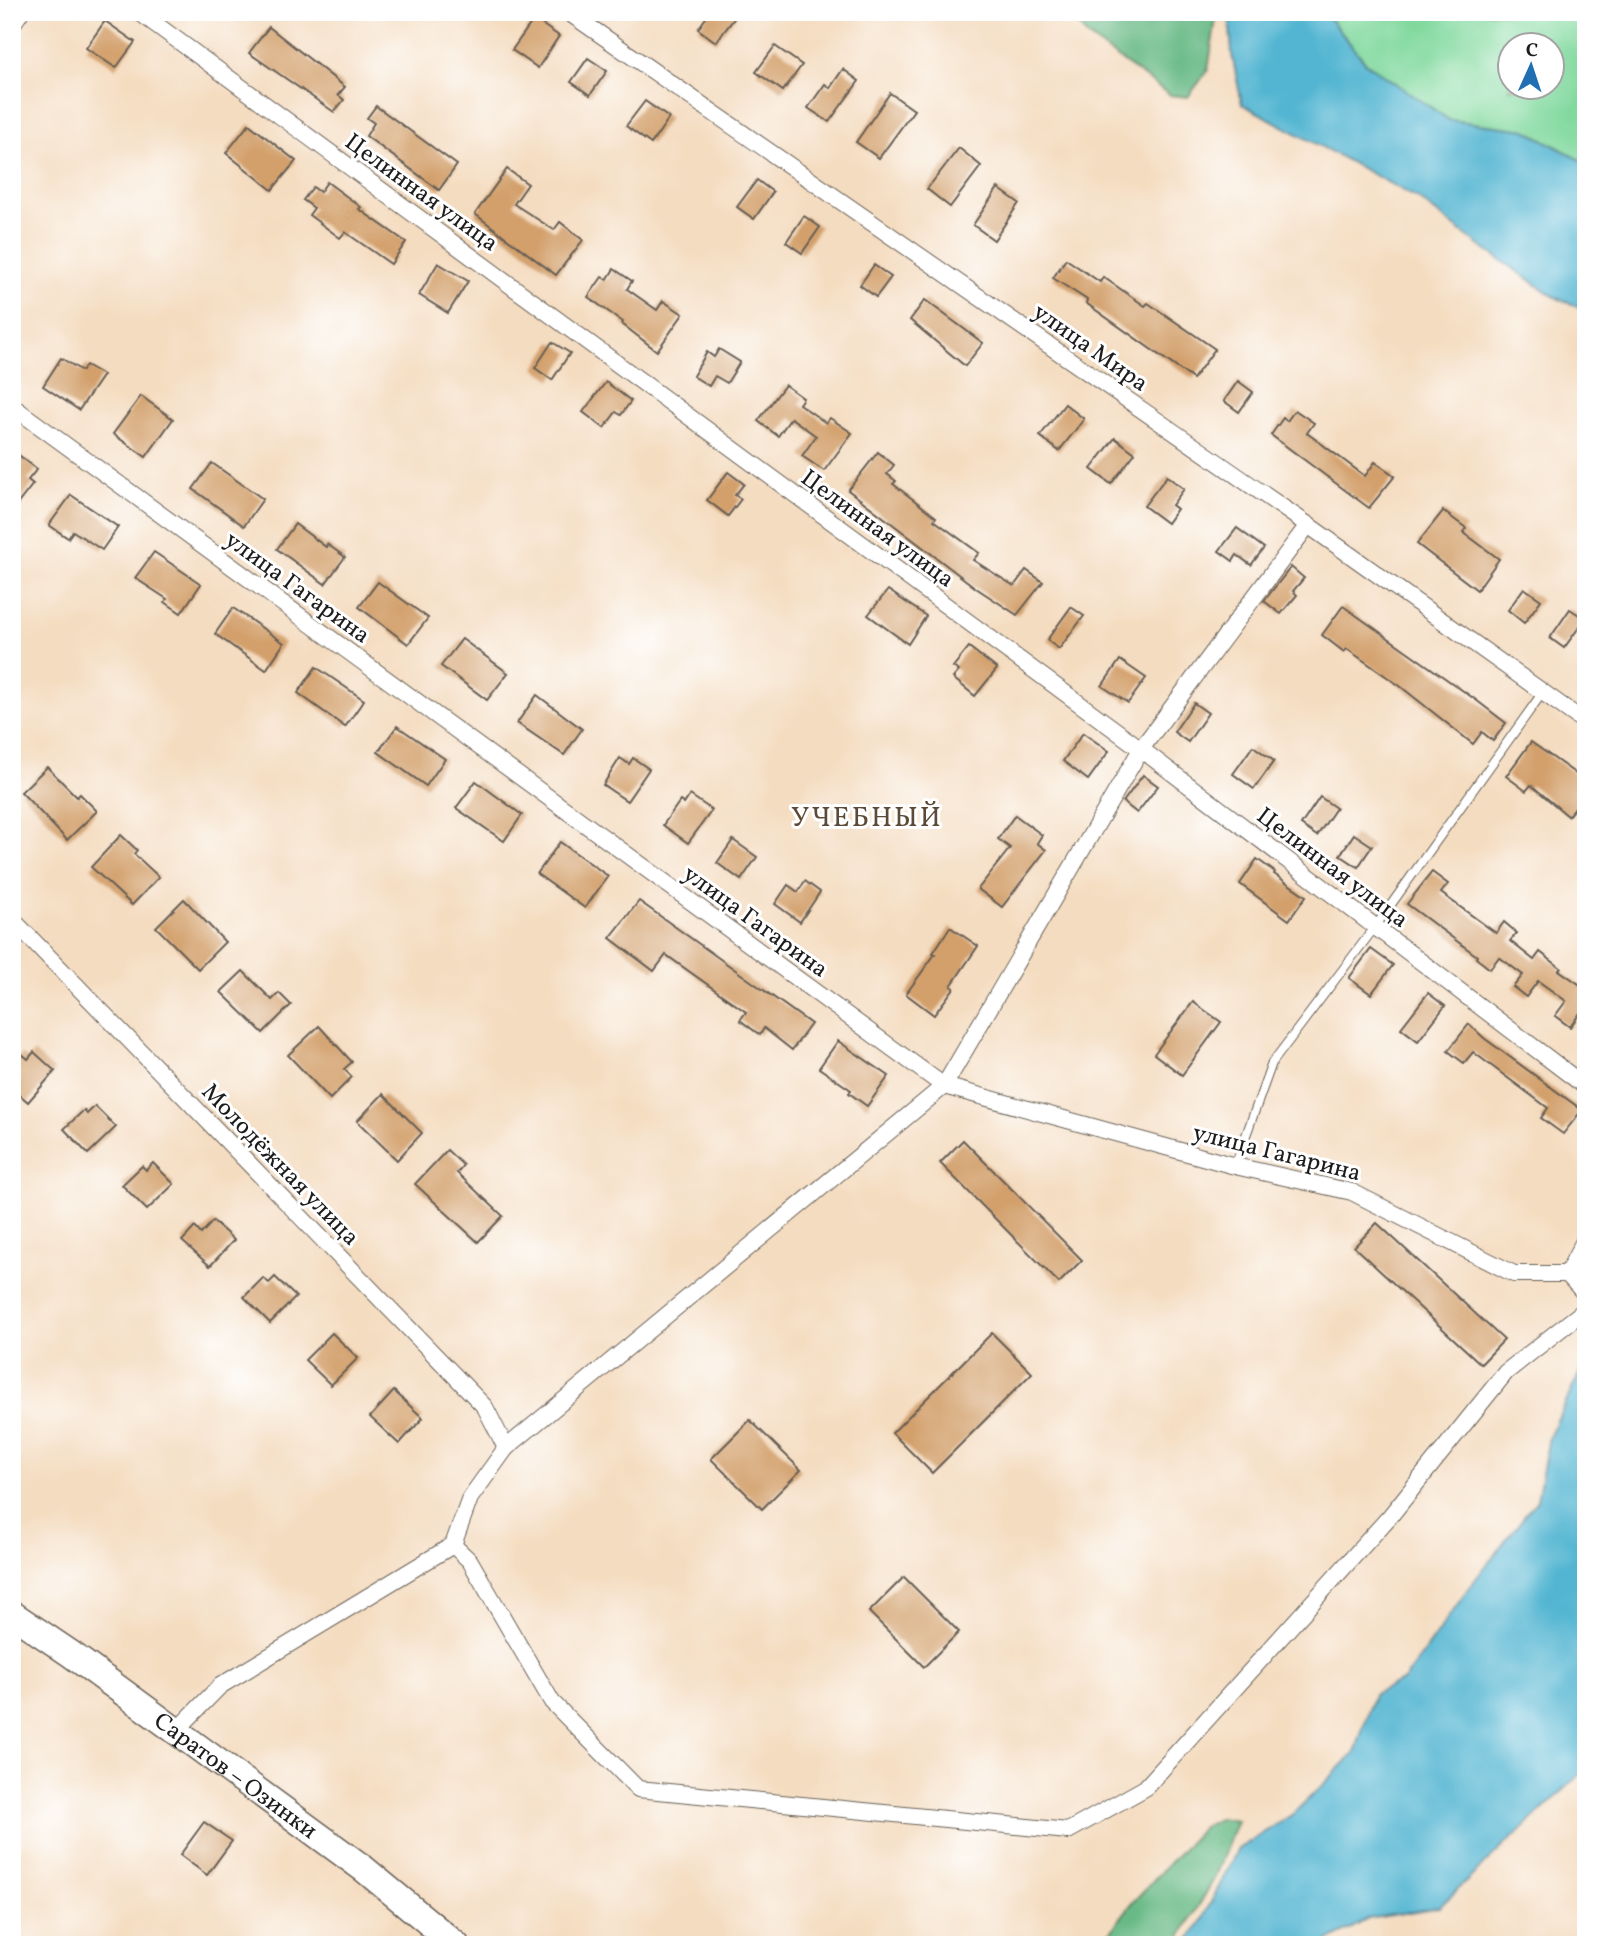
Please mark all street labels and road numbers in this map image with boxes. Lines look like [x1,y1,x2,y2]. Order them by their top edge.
street label: Целинная улица [337,126,505,261]
street label: улица Мира [1025,296,1155,401]
street label: Целинная улица [793,462,961,597]
street label: улица Гагарина [217,524,376,653]
street label: Целинная улица [1249,800,1415,937]
street label: улица Гагарина [675,858,834,987]
street label: Молодёжная улица [193,1076,366,1254]
street label: улица Гагарина [1189,1117,1364,1191]
street label: Саратов – Озинки [146,1705,324,1848]

